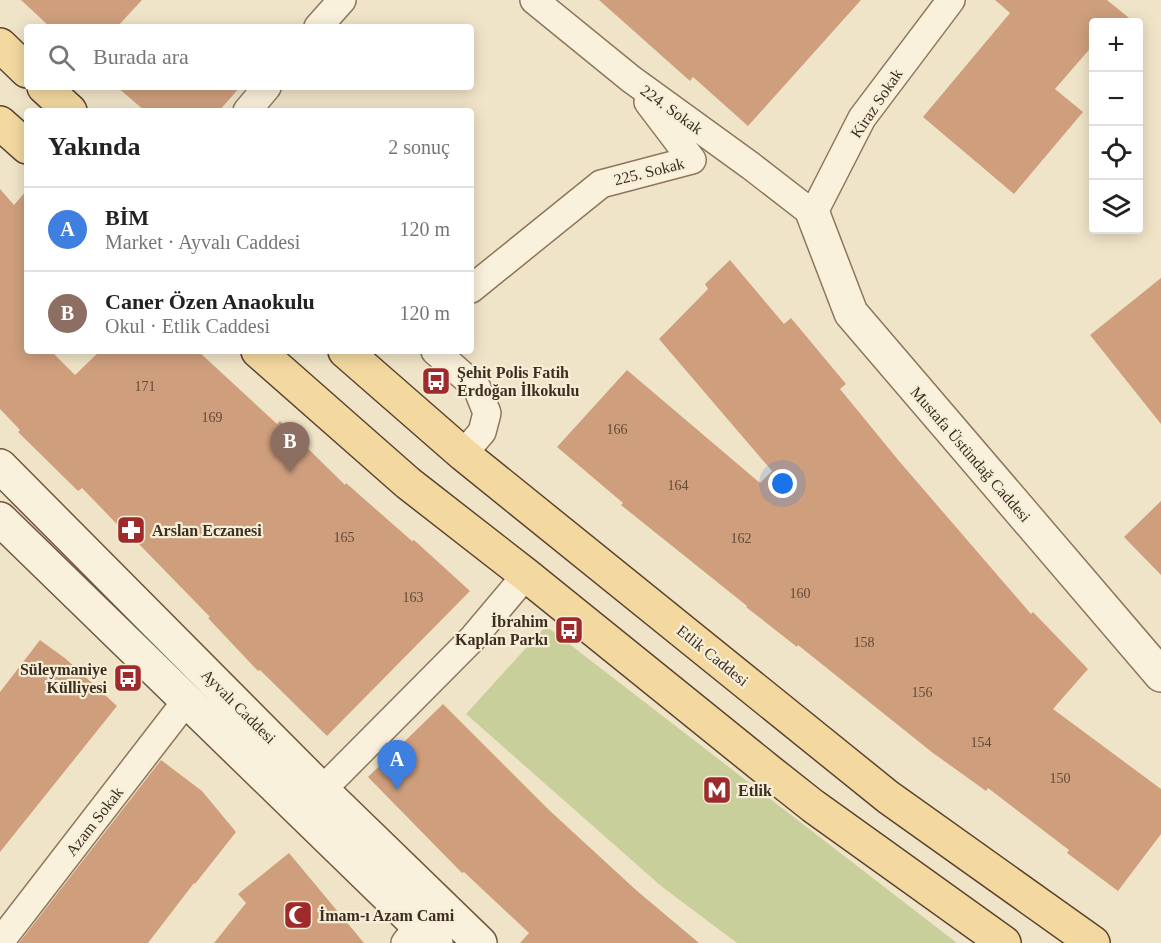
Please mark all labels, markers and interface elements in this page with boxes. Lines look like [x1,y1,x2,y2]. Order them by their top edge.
map controls [1089,18,1143,234]
button: + [1089,18,1143,72]
search box [24,24,474,90]
icon: search [45,41,78,74]
text: Burada ara [93,44,189,69]
street label: Kiraz Sokak [847,66,906,141]
button: − [1089,72,1143,126]
street label: 224. Sokak [638,81,706,137]
button: locate [1089,126,1143,180]
text: Yakında [48,132,141,161]
text: 2 sonuç [388,136,450,158]
street label: 225. Sokak [612,155,686,188]
button: layers [1089,180,1143,234]
text: BİM [105,205,149,230]
text: A [60,218,75,240]
text: 120 m [399,218,450,240]
text: Market · Ayvalı Caddesi [105,231,300,253]
text: Caner Özen Anaokulu [105,289,315,314]
text: B [61,302,74,324]
text: 120 m [399,302,450,324]
text: Okul · Etlik Caddesi [105,315,270,337]
place label: Şehit Polis Fatih Erdoğan İlkokulu [457,364,579,400]
bus stop icon: Şehit Polis Fatih Erdoğan İlkokulu [420,365,452,397]
house number: 171 [135,379,156,394]
street label: Mustafa Üstündağ Caddesi [907,383,1034,526]
house number: 169 [202,410,223,425]
pin: B [270,422,310,472]
house number: 166 [607,422,628,437]
your location [768,469,797,498]
house number: 164 [668,478,689,493]
pharmacy icon: Arslan Eczanesi [115,514,147,546]
place label: Arslan Eczanesi [152,522,262,539]
house number: 165 [334,530,355,545]
house number: 162 [731,531,752,546]
house number: 160 [790,586,811,601]
house number: 163 [403,590,424,605]
place label: İbrahim Kaplan Parkı [455,612,549,649]
bus stop icon: İbrahim Kaplan Parkı [553,614,585,646]
street label: Etlik Caddesi [674,622,752,690]
house number: 158 [854,635,875,650]
place label: Süleymaniye Külliyesi [20,661,108,697]
bus stop icon: Süleymaniye Külliyesi [112,662,144,694]
street label: Ayvalı Caddesi [197,666,280,748]
house number: 156 [912,685,933,700]
house number: 154 [971,735,992,750]
pin: A [378,740,416,790]
house number: 150 [1050,771,1071,786]
metro station icon: Etlik [701,774,733,806]
place label: Etlik [738,782,772,799]
street label: Azam Sokak [62,784,126,859]
mosque icon: İmam-ı Azam Cami [282,899,314,931]
place label: İmam-ı Azam Cami [319,906,455,924]

